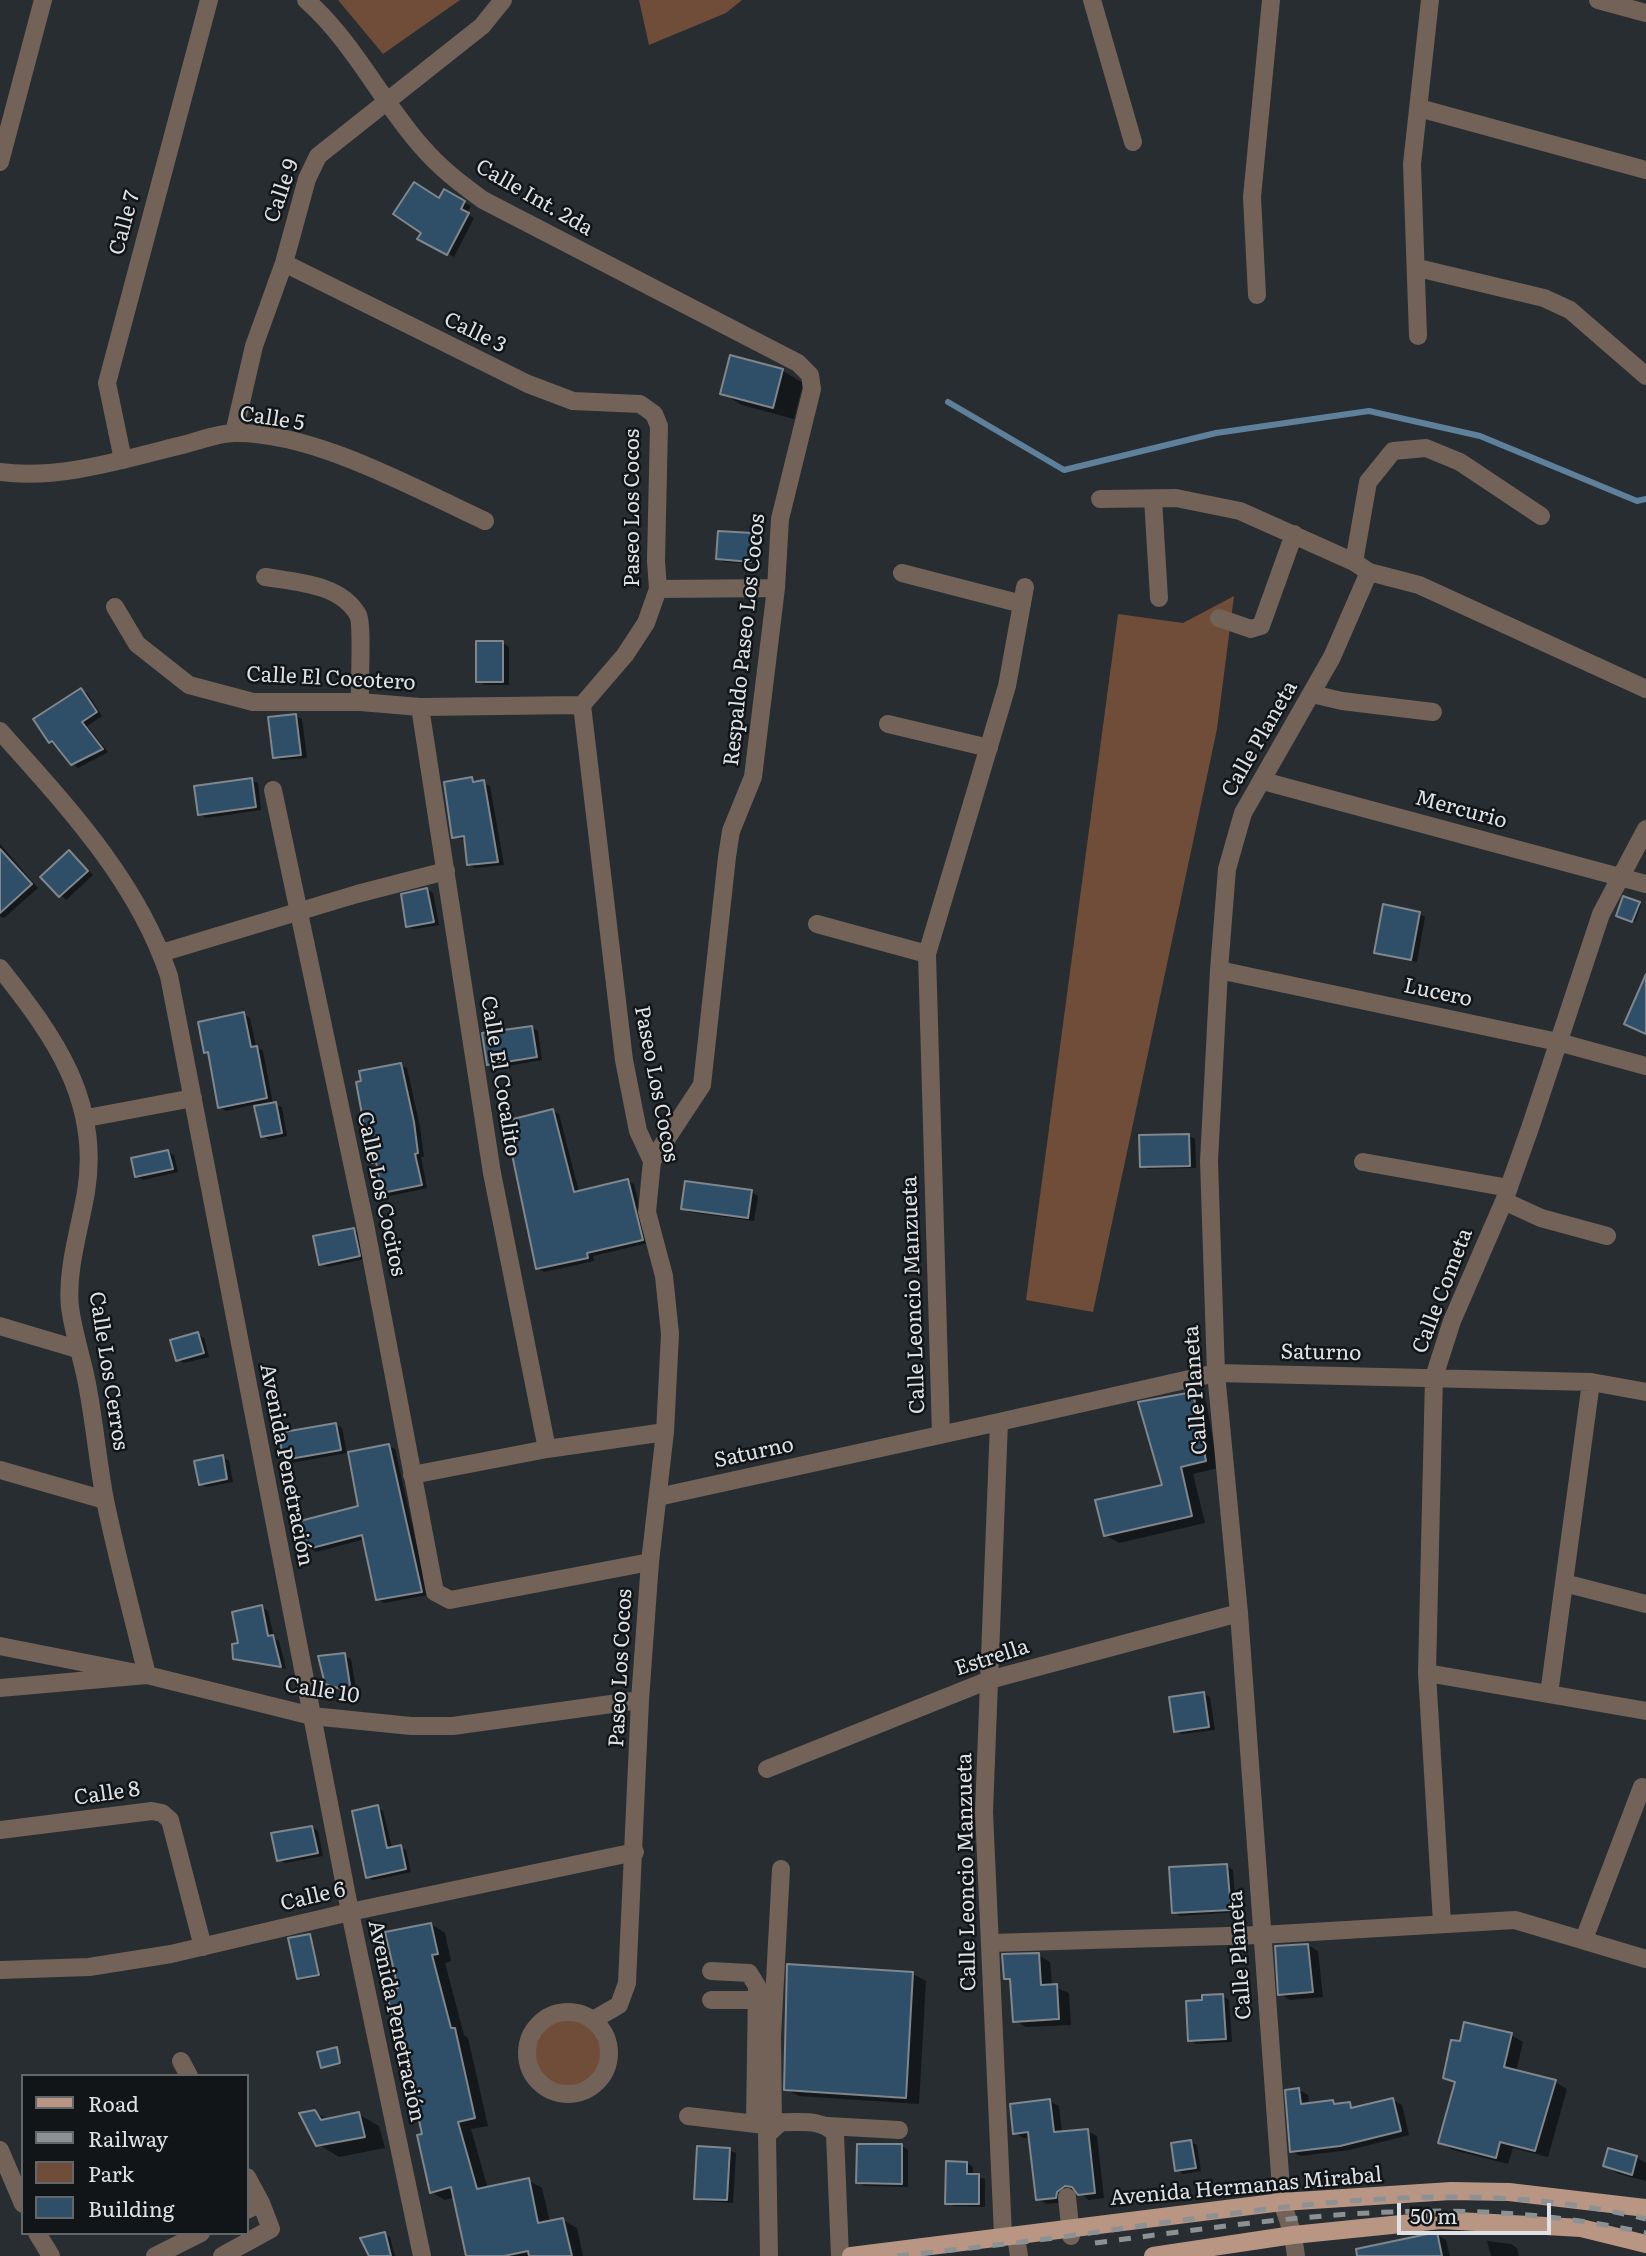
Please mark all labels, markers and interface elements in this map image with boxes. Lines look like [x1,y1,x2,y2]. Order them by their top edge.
street label: Calle Int. 2da [471,154,597,242]
street label: Calle 9 [259,156,305,226]
street label: Calle 7 [104,188,146,258]
street label: Calle 3 [440,307,510,359]
street label: Calle 5 [238,401,306,437]
street label: Paseo Los Cocos [620,429,646,587]
street label: Respaldo Paseo Los Cocos [719,513,771,767]
street label: Calle El Cocotero [246,662,416,696]
street label: Calle Planeta [1217,677,1303,801]
street label: Mercurio [1412,786,1510,834]
street label: Lucero [1401,973,1475,1013]
street label: Calle El Cocalito [475,994,525,1158]
street label: Paseo Los Cocos [629,1004,683,1164]
street label: Calle Los Cocitos [351,1109,411,1279]
street label: Calle Leoncio Manzueta [897,1176,931,1414]
street label: Calle Cometa [1408,1225,1478,1357]
street label: Calle Los Cerros [83,1290,133,1452]
street label: Calle Planeta [1179,1325,1213,1455]
street label: Saturno [1280,1340,1362,1366]
street label: Avenida Penetración [254,1362,318,1568]
street label: Saturno [712,1432,796,1474]
street label: Paseo Los Cocos [604,1588,638,1748]
street label: Estrella [952,1634,1032,1682]
street label: Calle 10 [283,1673,361,1709]
street label: Calle Leoncio Manzueta [952,1753,982,1991]
street label: Calle 8 [72,1777,142,1811]
street label: Calle 6 [278,1877,348,1917]
street label: Calle Planeta [1223,1890,1257,2020]
street label: Avenida Penetración [362,1918,430,2124]
legend [21,2074,248,2235]
text: Road [88,2087,139,2118]
text: Railway [88,2122,168,2153]
text: Park [88,2157,134,2188]
street label: Avenida Hermanas Mirabal [1109,2163,1383,2211]
scale bar [1401,2190,1555,2234]
text: Building [88,2192,174,2223]
text: 50 m [1410,2199,1457,2230]

